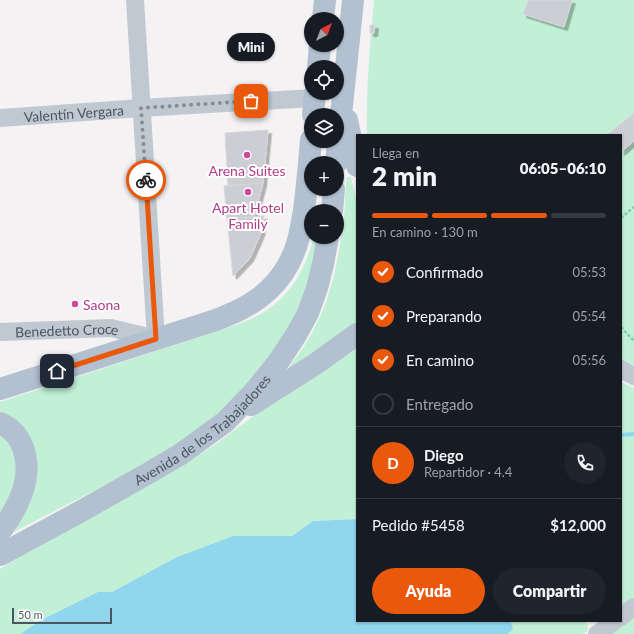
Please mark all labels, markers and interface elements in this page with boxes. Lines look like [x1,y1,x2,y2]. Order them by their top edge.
north arrow [304,12,344,52]
map controls [304,12,344,244]
callout: Mini [227,33,275,61]
text: Mini [238,39,264,55]
button: locate [304,60,344,100]
pin [234,84,268,118]
icon: bag [240,90,262,112]
street label: Valentín Vergara [23,101,125,125]
button: layers [304,108,344,148]
text: Llega en [372,145,419,161]
marker: Arena Suites [242,150,252,160]
button: + [304,156,344,196]
text: 06:05–06:10 [520,159,606,177]
courier [126,160,166,200]
text: 2 min [372,160,437,192]
place label: Arena Suites [208,162,286,179]
icon: bike [135,169,157,191]
marker: Apart Hotel Family [243,187,253,197]
place label: Apart Hotel Family [212,199,284,232]
button: − [304,204,344,244]
text: En camino · 130 m [372,224,478,240]
icon: check [372,261,394,283]
text: Confirmado [406,263,483,281]
text: 05:53 [573,264,606,280]
place label: Saona [83,296,120,313]
marker: Saona [70,299,80,309]
icon: check [372,305,394,327]
text: Preparando [406,307,482,325]
text: 05:54 [573,308,606,324]
street label: Benedetto Croce [15,319,121,340]
icon: check [372,349,394,371]
text: En camino [406,351,474,369]
text: 05:56 [573,352,606,368]
pin [40,354,74,388]
icon: home [46,360,68,382]
street label: Avenida de los Trabajadores [131,371,274,488]
text: Entregado [406,395,473,413]
button: phone [564,442,606,484]
text: Diego [424,446,464,464]
text: D [387,454,399,472]
text: Repartidor · 4.4 [424,464,512,480]
text: Pedido #5458 [372,516,465,534]
text: $12,000 [550,516,606,534]
button: Ayuda [372,568,485,614]
button: Compartir [493,568,606,614]
scale bar [12,606,112,625]
text: 50 m [18,608,43,621]

